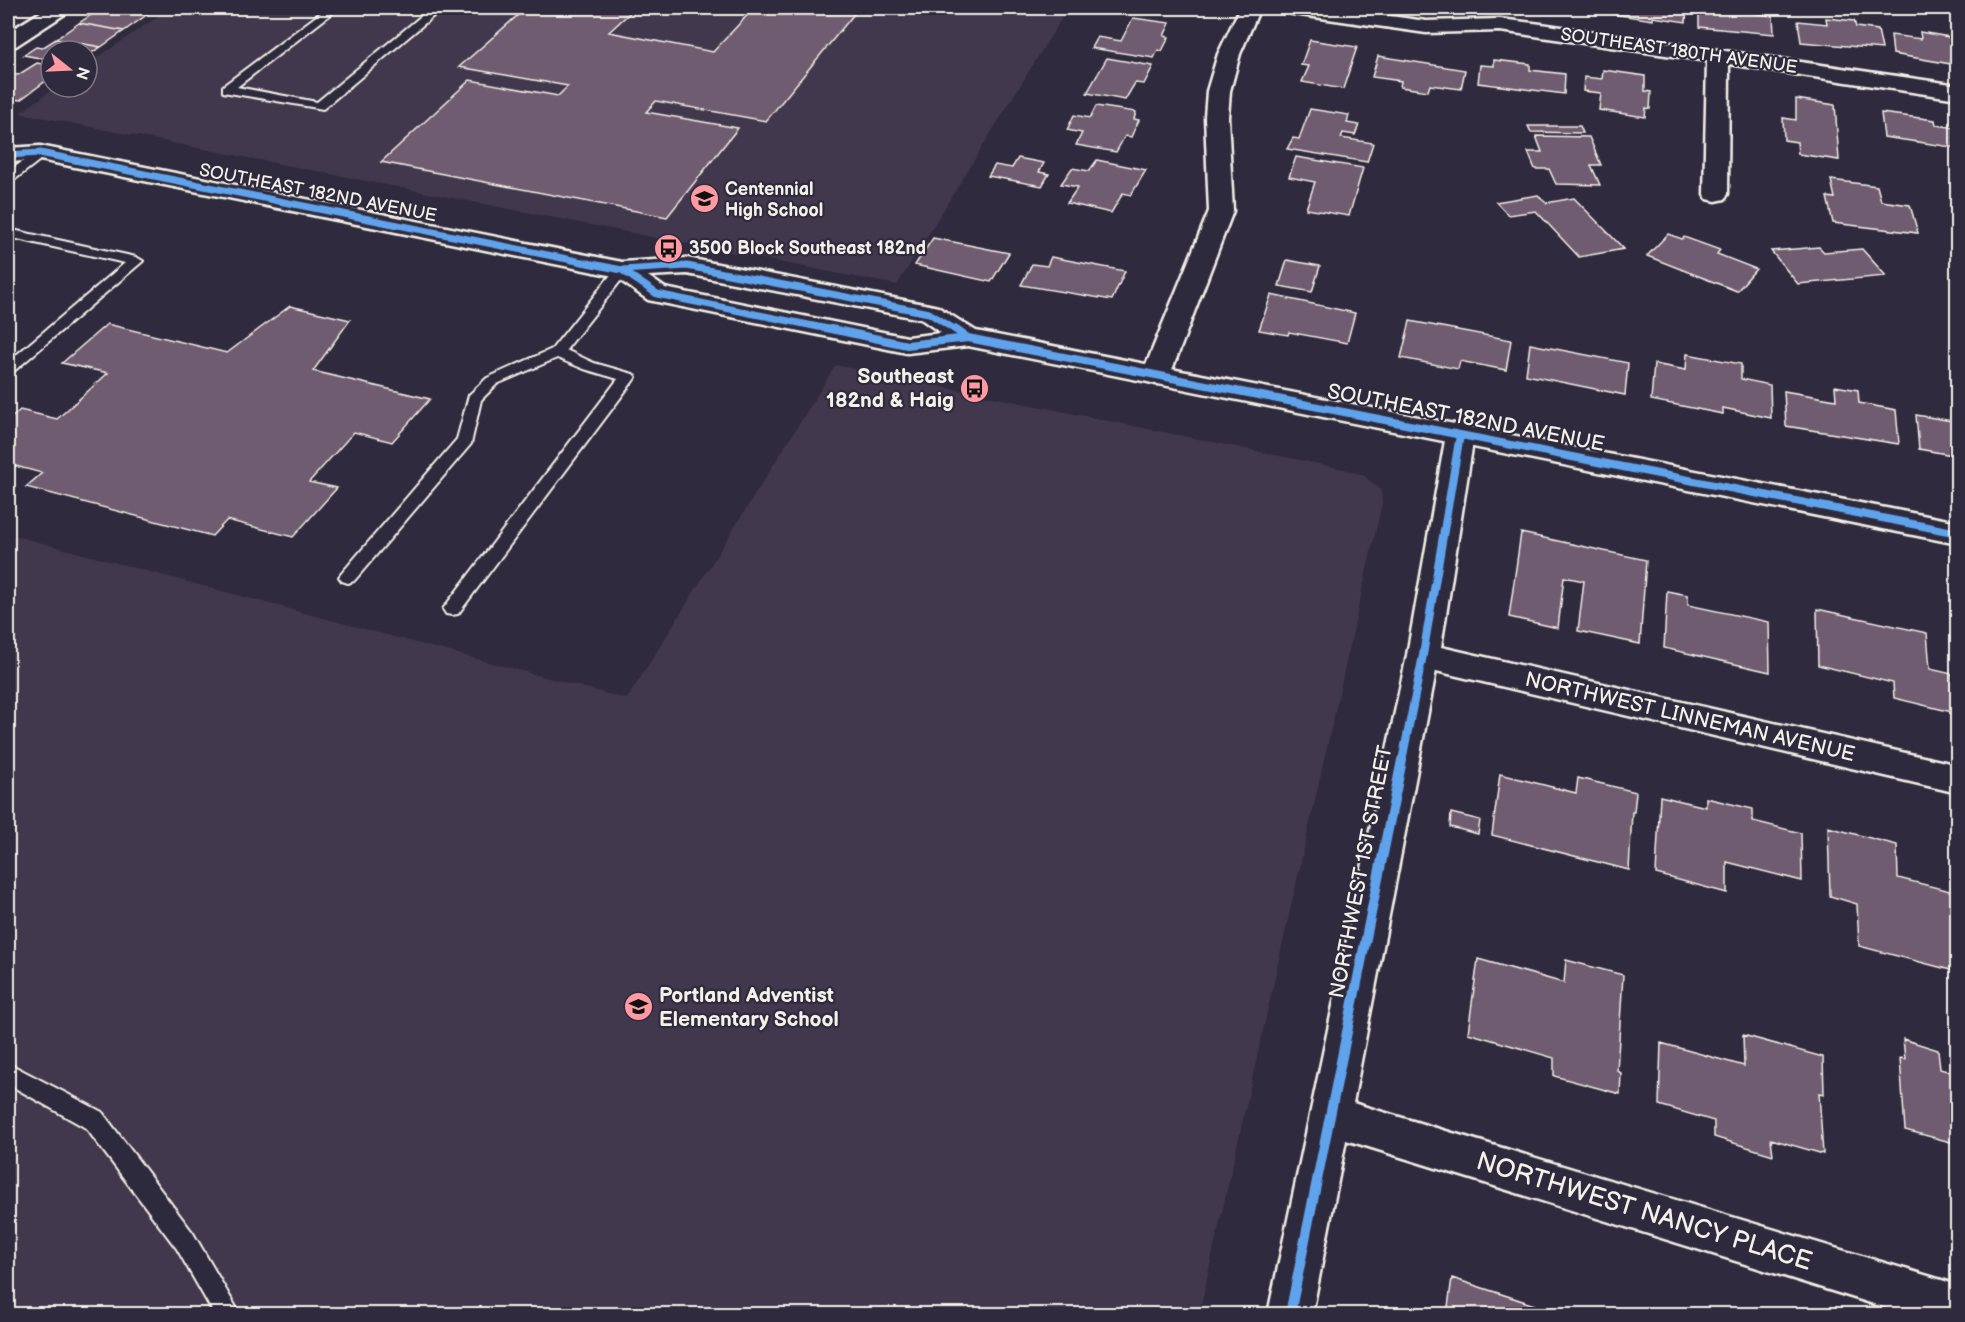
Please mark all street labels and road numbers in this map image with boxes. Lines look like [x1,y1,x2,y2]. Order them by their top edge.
street label: SOUTHEAST 180TH AVENUE [1559,24,1799,78]
street label: SOUTHEAST 182ND AVENUE [197,160,439,226]
street label: SOUTHEAST 182ND AVENUE [1325,379,1607,457]
street label: NORTHWEST LINNEMAN AVENUE [1523,667,1857,767]
street label: NORTHWEST 1ST STREET [1324,743,1398,1001]
street label: NORTHWEST NANCY PLACE [1472,1146,1816,1278]

